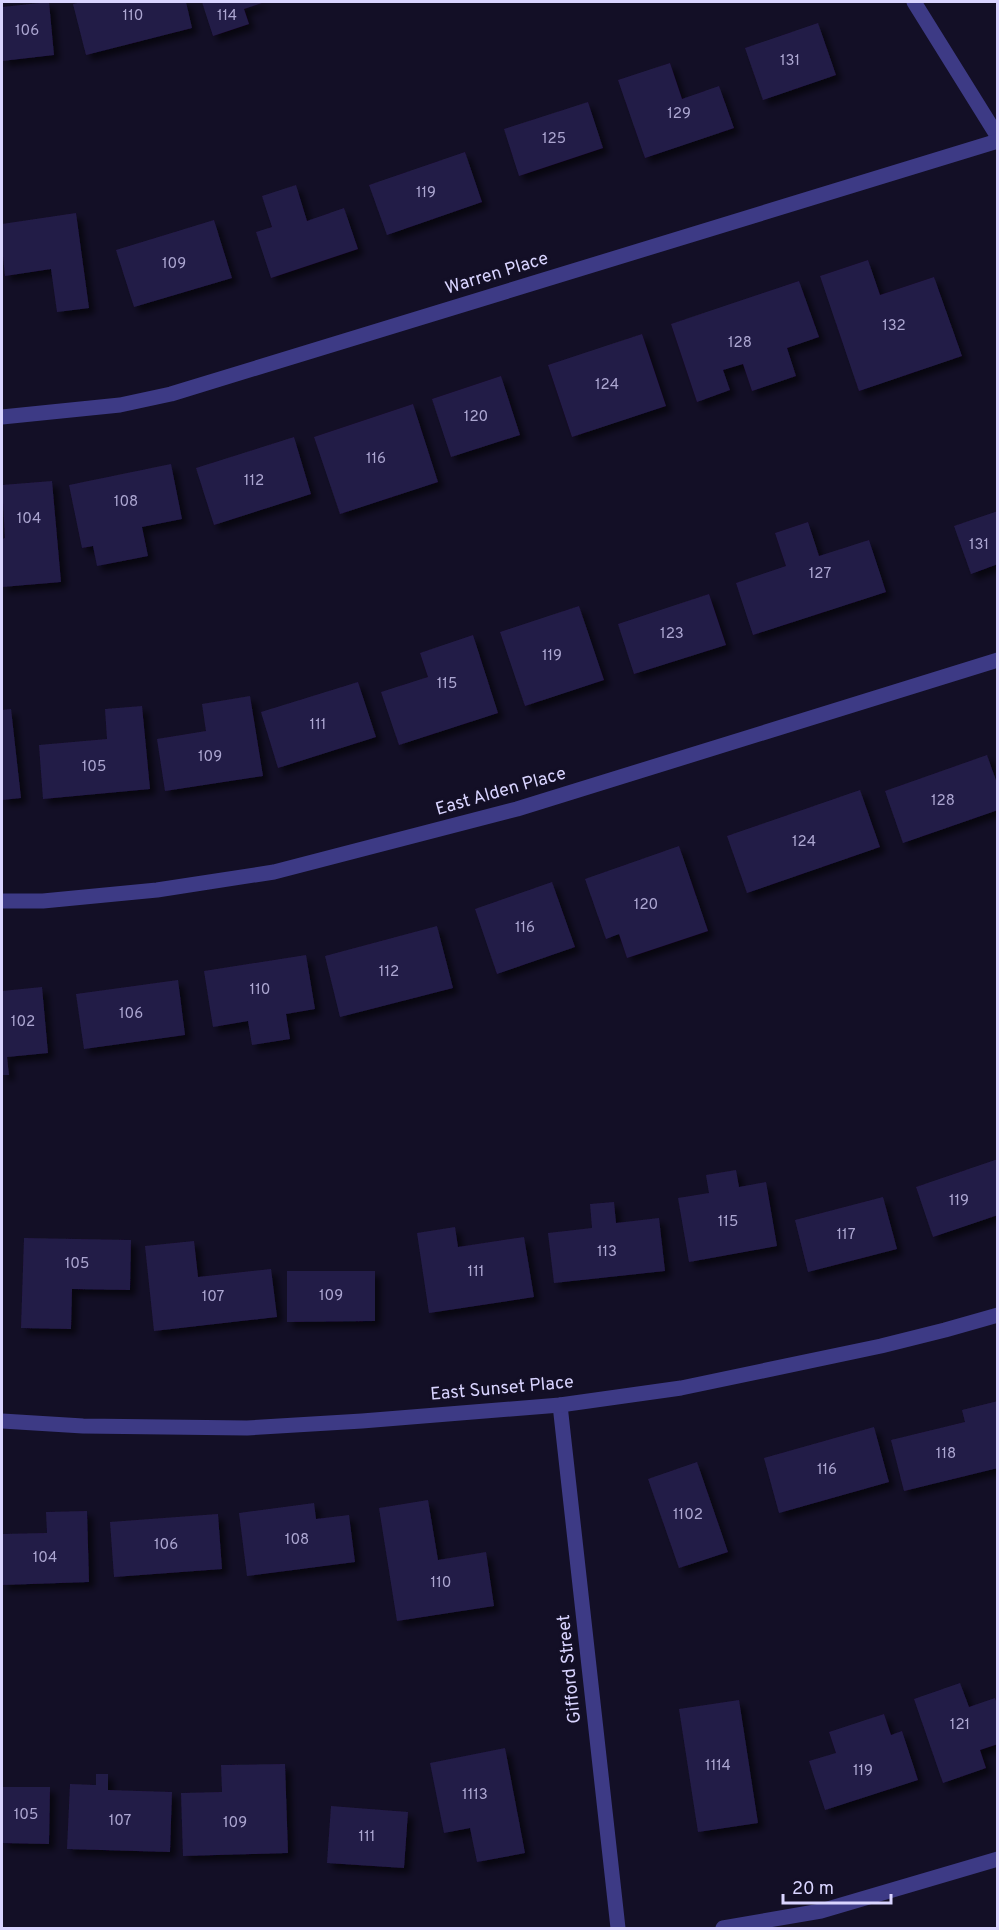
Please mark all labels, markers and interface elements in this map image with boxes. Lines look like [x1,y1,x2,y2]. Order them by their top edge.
house number: 110 [123,7,143,26]
house number: 114 [217,7,237,26]
house number: 106 [15,22,39,41]
house number: 131 [780,52,800,71]
house number: 129 [667,105,691,124]
house number: 125 [542,130,566,149]
house number: 119 [416,184,436,203]
street label: Warren Place [443,247,551,301]
house number: 109 [162,255,186,274]
house number: 132 [882,317,906,336]
house number: 128 [728,334,752,353]
house number: 124 [595,376,619,395]
house number: 120 [464,408,488,427]
house number: 116 [366,450,386,469]
house number: 112 [244,472,264,491]
house number: 108 [114,493,138,512]
house number: 104 [17,510,41,529]
house number: 131 [969,536,989,555]
house number: 127 [809,565,831,584]
house number: 123 [660,625,684,644]
house number: 119 [542,647,562,666]
house number: 115 [437,675,457,694]
house number: 111 [310,716,326,735]
house number: 109 [198,748,222,767]
house number: 105 [82,758,106,777]
street label: East Alden Place [433,762,569,822]
house number: 128 [931,792,955,811]
house number: 124 [792,833,816,852]
house number: 120 [634,896,658,915]
house number: 116 [515,919,535,938]
house number: 112 [379,963,399,982]
house number: 110 [250,981,270,1000]
house number: 106 [119,1005,143,1024]
house number: 102 [11,1013,35,1032]
house number: 119 [949,1192,969,1211]
house number: 115 [718,1213,738,1232]
house number: 117 [837,1226,856,1245]
house number: 113 [597,1243,617,1262]
house number: 105 [65,1255,89,1274]
house number: 111 [468,1263,484,1282]
house number: 109 [319,1287,343,1306]
house number: 107 [202,1288,224,1307]
street label: East Sunset Place [429,1371,575,1407]
house number: 118 [936,1445,956,1464]
house number: 116 [817,1461,837,1480]
house number: 1102 [673,1506,703,1525]
house number: 108 [285,1531,309,1550]
house number: 106 [154,1536,178,1555]
house number: 104 [33,1549,57,1568]
house number: 110 [431,1574,451,1593]
street label: Gifford Street [553,1613,587,1725]
house number: 121 [950,1716,970,1735]
house number: 1114 [705,1757,731,1776]
house number: 119 [853,1762,873,1781]
house number: 1113 [462,1786,488,1805]
house number: 105 [14,1806,38,1825]
house number: 107 [109,1812,131,1831]
house number: 109 [223,1814,247,1833]
house number: 111 [359,1828,375,1847]
scale bar [783,1867,891,1905]
text: 20 m [792,1878,834,1901]

